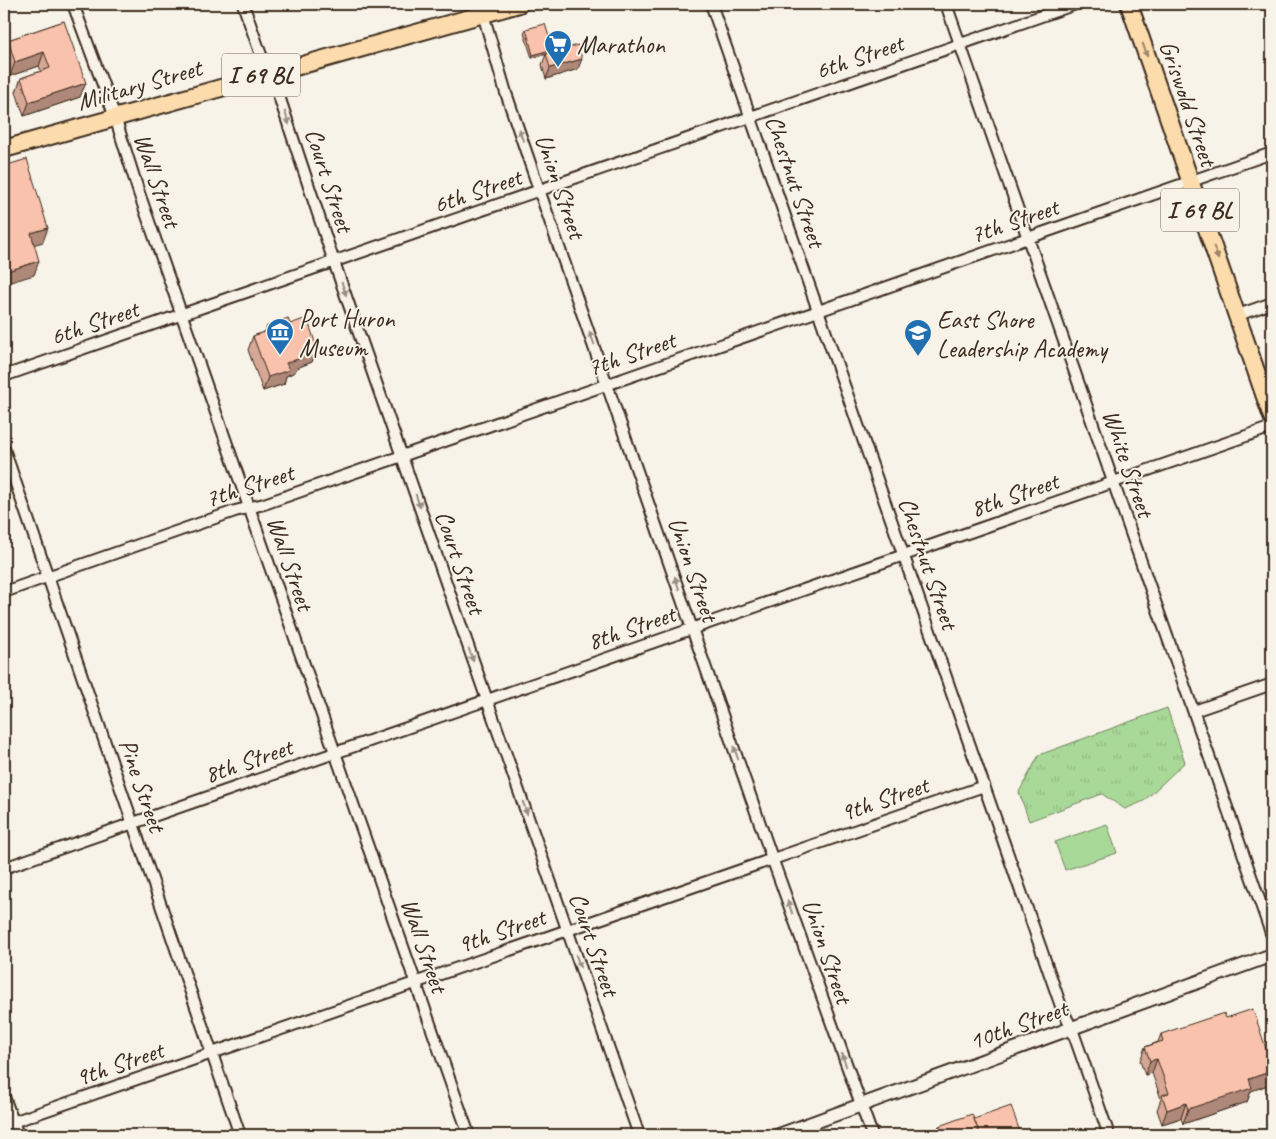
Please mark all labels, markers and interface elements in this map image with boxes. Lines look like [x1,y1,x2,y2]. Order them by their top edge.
street label: 6th Street [811,26,910,87]
supermarket icon: Marathon [543,29,573,68]
place label: Marathon [577,29,665,61]
street label: Griswold Street [1152,37,1225,173]
one-way arrow [1141,43,1149,58]
street label: Military Street [73,51,208,118]
road number: I 69 BL [222,54,300,96]
one-way arrow [284,111,292,126]
street label: Chestnut Street [758,111,833,254]
street label: Court Street [297,124,362,239]
one-way arrow [517,127,525,142]
street label: Wall Street [126,129,189,234]
street label: Union Street [527,130,594,245]
street label: 6th Street [429,160,528,221]
road number: I 69 BL [1161,188,1239,232]
street label: 7th Street [966,190,1065,251]
one-way arrow [1212,246,1220,261]
one-way arrow [340,282,348,297]
street label: 6th Street [46,292,145,353]
place label: Port Huron Museum [299,303,395,364]
place label: East Shore Leadership Academy [937,304,1109,365]
museum icon: Port Huron Museum [265,317,295,356]
school or university icon: East Shore Leadership Academy [903,318,933,357]
street label: 7th Street [583,323,682,384]
one-way arrow [588,330,596,345]
street label: White Street [1095,405,1162,524]
street label: 7th Street [201,456,300,515]
street label: 8th Street [966,464,1065,525]
street label: Chestnut Street [891,493,966,636]
one-way arrow [415,494,422,509]
street label: Court Street [427,506,494,621]
street label: Wall Street [259,512,322,617]
street label: Union Street [660,513,727,628]
one-way arrow [673,575,681,590]
street label: 8th Street [583,597,682,658]
one-way arrow [468,647,475,662]
street label: 8th Street [200,730,299,791]
street label: Pine Street [111,735,174,838]
one-way arrow [732,745,740,760]
street label: 9th Street [836,768,935,829]
one-way arrow [521,801,529,816]
street label: Court Street [561,888,628,1003]
street label: Wall Street [393,894,456,999]
street label: Union Street [794,895,861,1010]
one-way arrow [786,899,793,914]
street label: 9th Street [453,900,552,961]
one-way arrow [575,954,583,969]
street label: 10th Street [965,992,1074,1057]
street label: 9th Street [71,1033,170,1094]
one-way arrow [840,1052,848,1067]

